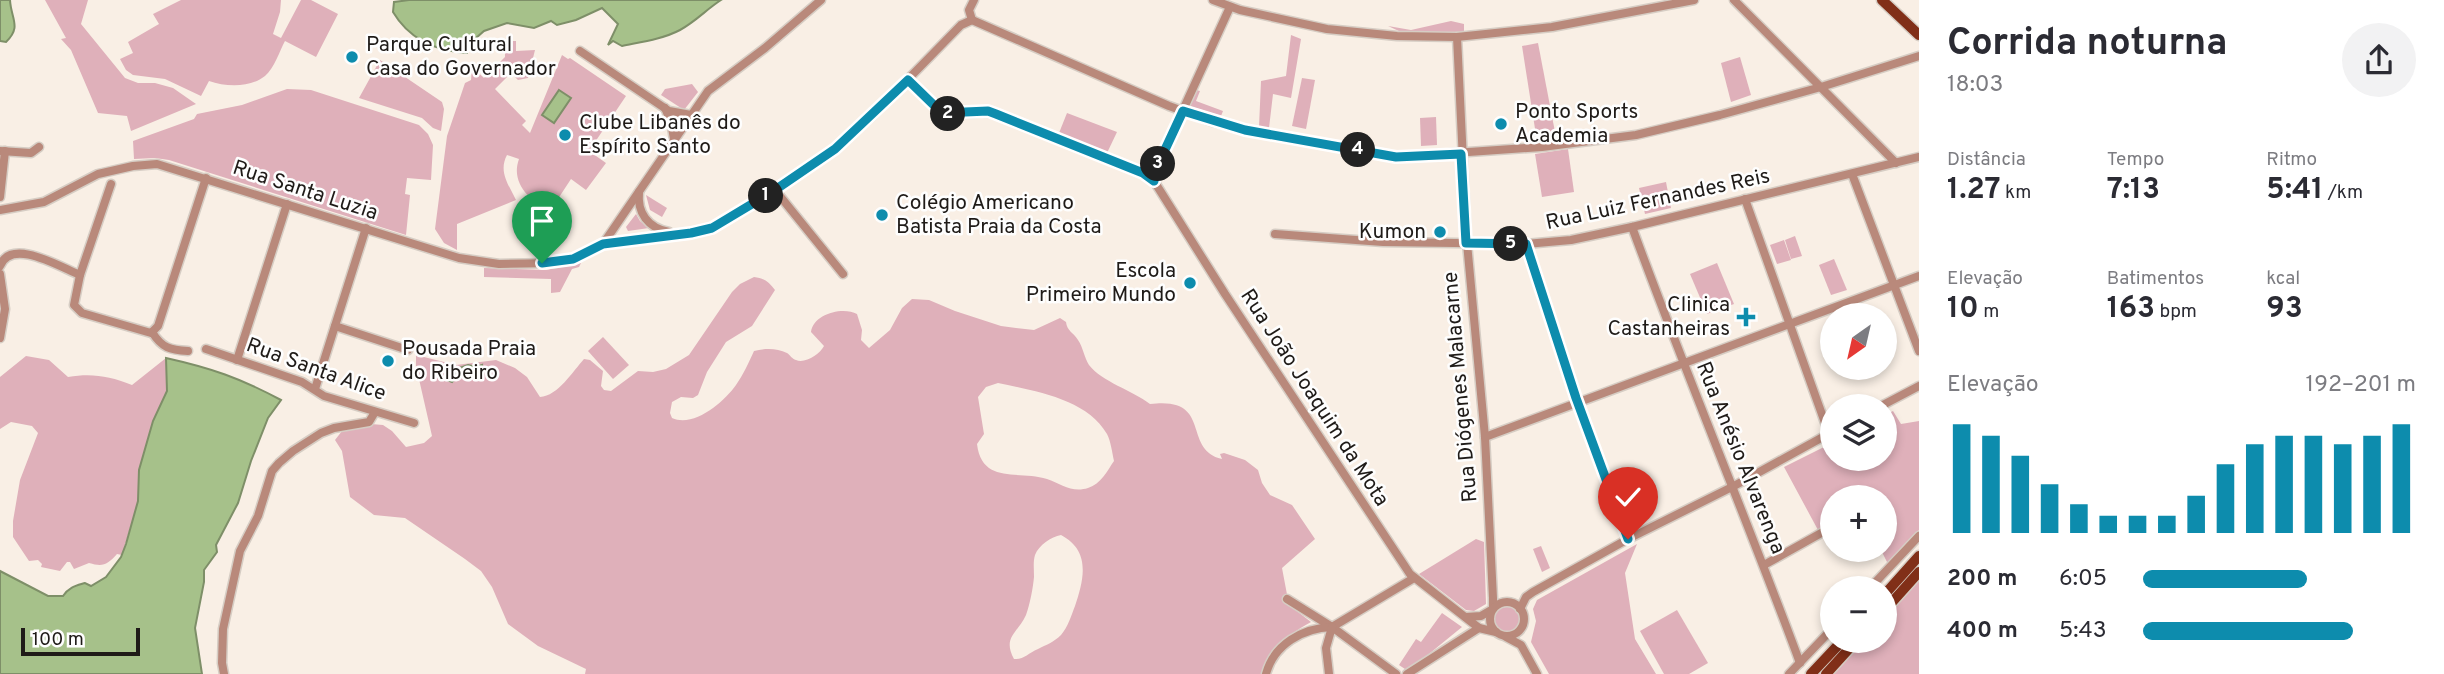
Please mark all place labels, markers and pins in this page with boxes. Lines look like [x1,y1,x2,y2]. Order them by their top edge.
place label: Parque Cultural Casa do Governador [366,32,556,83]
marker: Parque Cultural Casa do Governador [344,49,360,65]
pin: 2 [930,96,965,132]
place label: Ponto Sports Academia [1515,99,1638,150]
place label: Clube Libanês do Espírito Santo [579,110,741,161]
marker: Ponto Sports Academia [1493,116,1509,132]
marker: Clube Libanês do Espírito Santo [557,127,573,143]
pin: 4 [1340,132,1376,168]
pin: 3 [1140,146,1176,182]
pin: 1 [748,178,784,214]
place label: Colégio Americano Batista Praia da Costa [896,190,1102,241]
pin [512,191,572,263]
marker: Colégio Americano Batista Praia da Costa [874,207,890,223]
place label: Kumon [1359,219,1426,246]
marker: Kumon [1432,224,1448,240]
pin: 5 [1494,226,1528,262]
place label: Escola Primeiro Mundo [1026,258,1176,309]
marker: Escola Primeiro Mundo [1182,275,1198,291]
place label: Clinica Castanheiras [1607,292,1730,343]
marker: Clinica Castanheiras [1736,307,1756,327]
place label: Pousada Praia do Ribeiro [402,336,536,387]
marker: Pousada Praia do Ribeiro [380,353,396,369]
pin [1598,467,1658,539]

